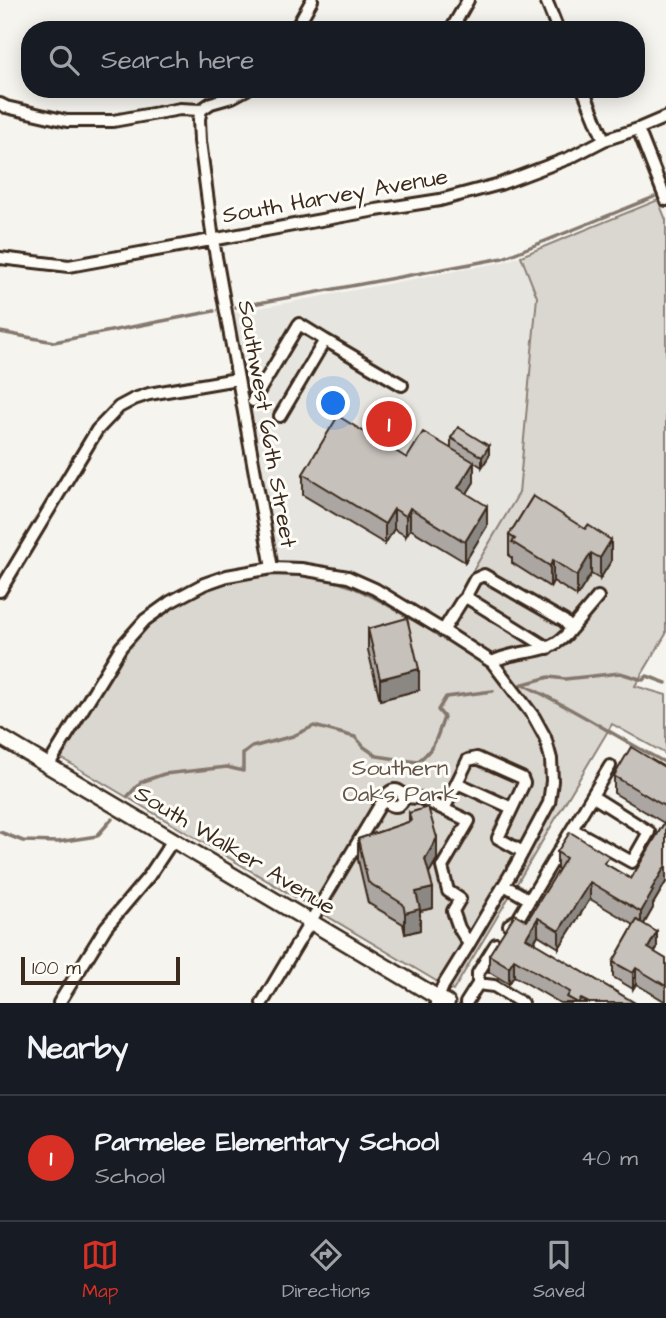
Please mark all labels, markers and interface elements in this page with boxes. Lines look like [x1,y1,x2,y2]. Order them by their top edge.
search box [21,21,645,98]
icon: search [45,41,83,79]
text: Search here [101,42,254,78]
street label: South Harvey Avenue [220,160,450,233]
street label: Southwest 66th Street [229,298,305,551]
your location [316,386,350,420]
pin: 1 [366,398,412,450]
park label: Southern Oaks Park [342,752,458,810]
street label: South Walker Avenue [128,777,342,923]
scale bar [21,954,180,986]
text: 100 m [32,955,81,982]
text: Nearby [28,1028,128,1070]
text: Parmelee Elementary School [95,1124,439,1160]
text: 1 [50,1142,52,1174]
text: 40 m [581,1142,638,1174]
text: School [95,1160,165,1192]
tab: Map [81,1236,119,1305]
tab: Directions [282,1236,370,1305]
tab: Saved [533,1236,585,1305]

